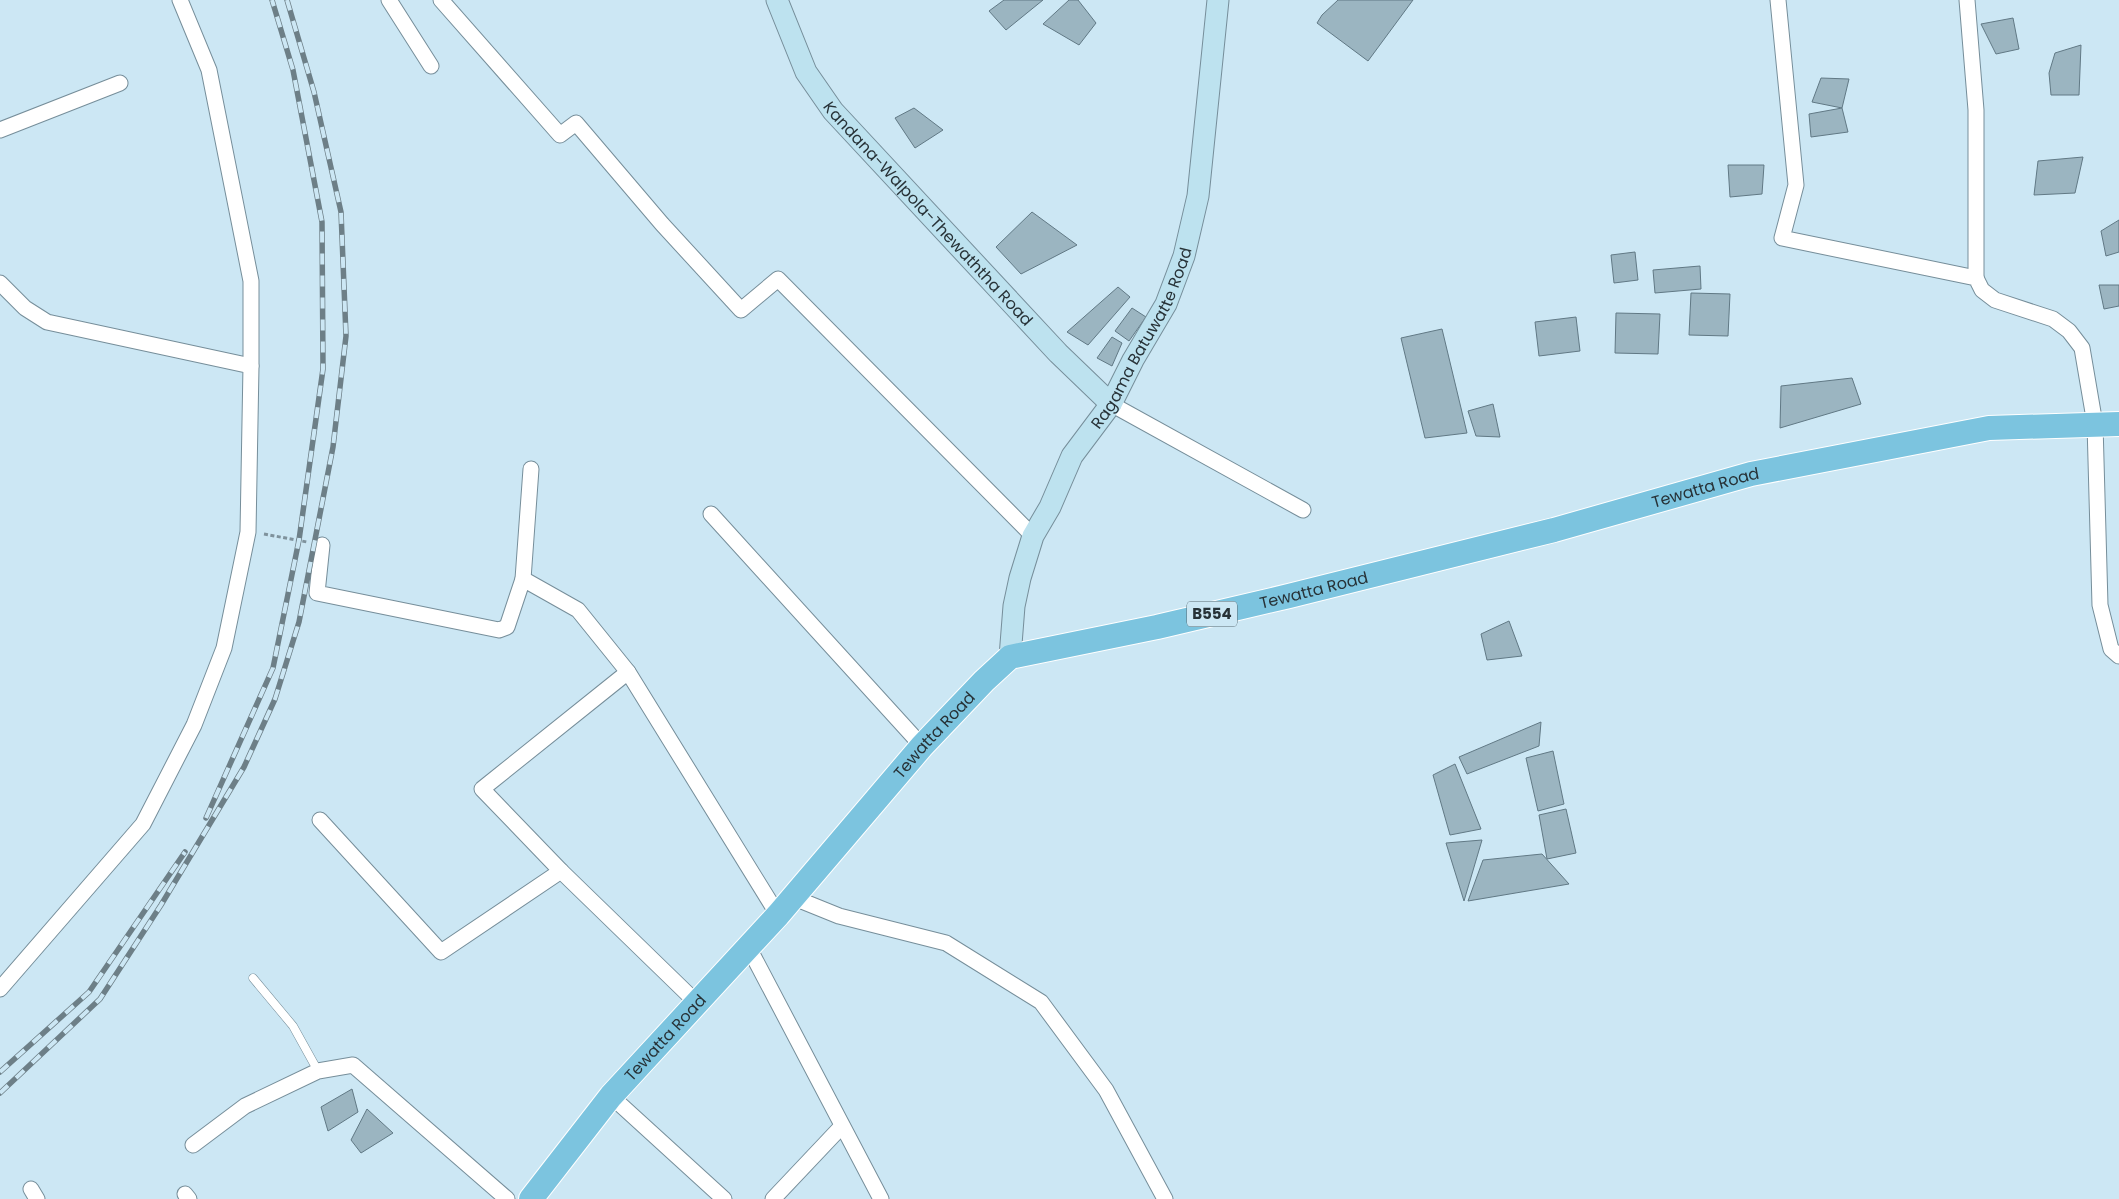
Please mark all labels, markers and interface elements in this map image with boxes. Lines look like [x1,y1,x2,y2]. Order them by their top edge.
street label: Kandana-Walpola-Thewaththa Road [818,97,1038,331]
street label: Ragama Batuwatte Road [1085,245,1198,434]
street label: Tewatta Road [1649,462,1761,514]
street label: Tewatta Road [1257,566,1370,615]
road number: B554 [1187,602,1237,626]
street label: Tewatta Road [888,686,980,784]
street label: Tewatta Road [619,989,711,1086]

